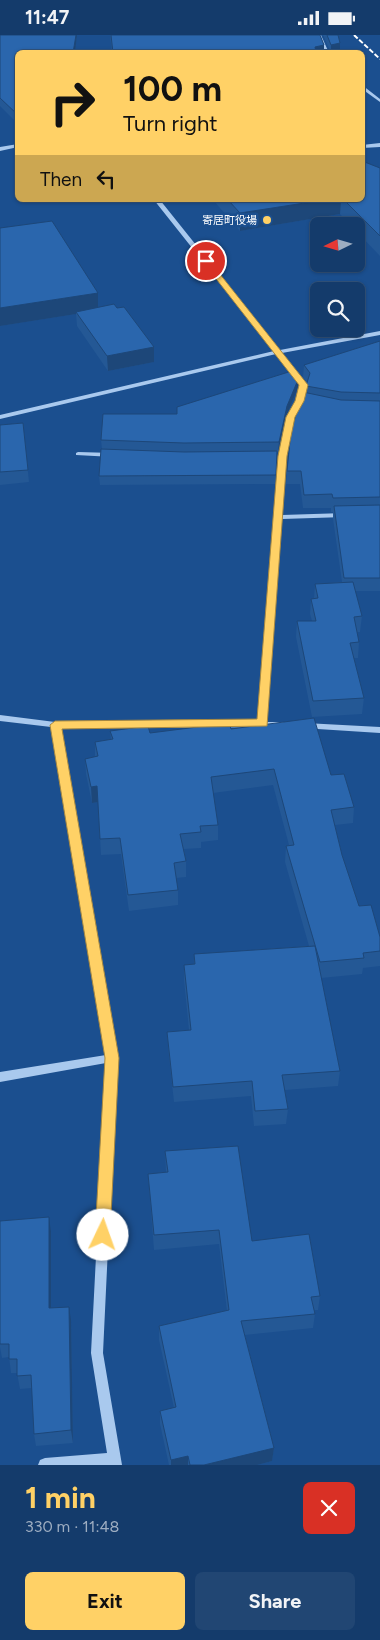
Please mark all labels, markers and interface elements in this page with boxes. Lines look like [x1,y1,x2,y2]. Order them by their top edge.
text: 11:47 [25,6,69,29]
text: 100 m [123,68,222,110]
icon: right [40,70,105,135]
text: Turn right [123,110,218,137]
icon: left [92,165,120,193]
text: Then [40,168,82,191]
place label: 寄居町役場 [202,214,257,227]
marker: 寄居町役場 [261,214,273,226]
north arrow [310,217,365,273]
map controls [310,217,365,337]
pin [185,240,227,282]
icon: arrive [192,247,220,275]
button: search [310,282,365,337]
position arrow [76,1208,128,1260]
text: 1 min [25,1479,96,1516]
button: close [303,1482,355,1534]
text: 330 m · 11:48 [25,1517,119,1536]
button: Exit [25,1572,185,1630]
button: Share [195,1572,355,1630]

